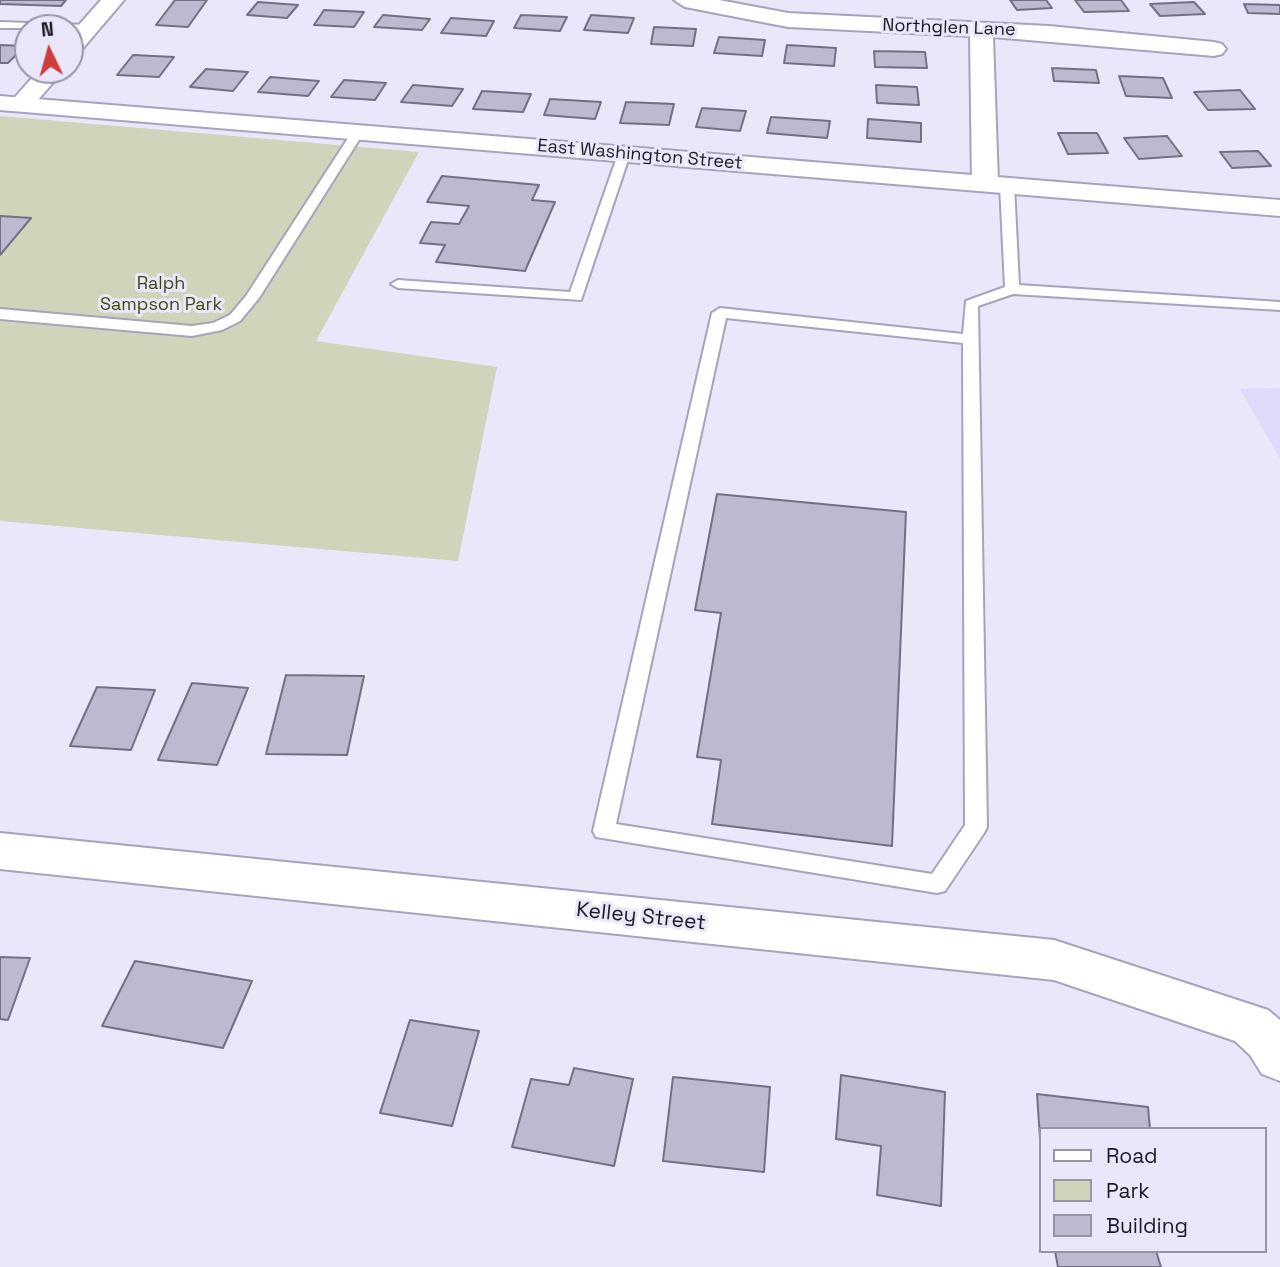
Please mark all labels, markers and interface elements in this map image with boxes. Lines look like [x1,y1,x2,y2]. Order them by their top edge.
north arrow [14,14,84,84]
street label: Northglen Lane [882,15,1016,41]
text: N [40,17,55,43]
street label: East Washington Street [537,135,743,175]
park label: Ralph Sampson Park [100,273,222,316]
street label: Kelley Street [575,898,707,936]
legend [1038,1127,1266,1253]
text: Road [1106,1142,1158,1169]
text: Park [1106,1177,1150,1204]
text: Building [1106,1212,1188,1239]

